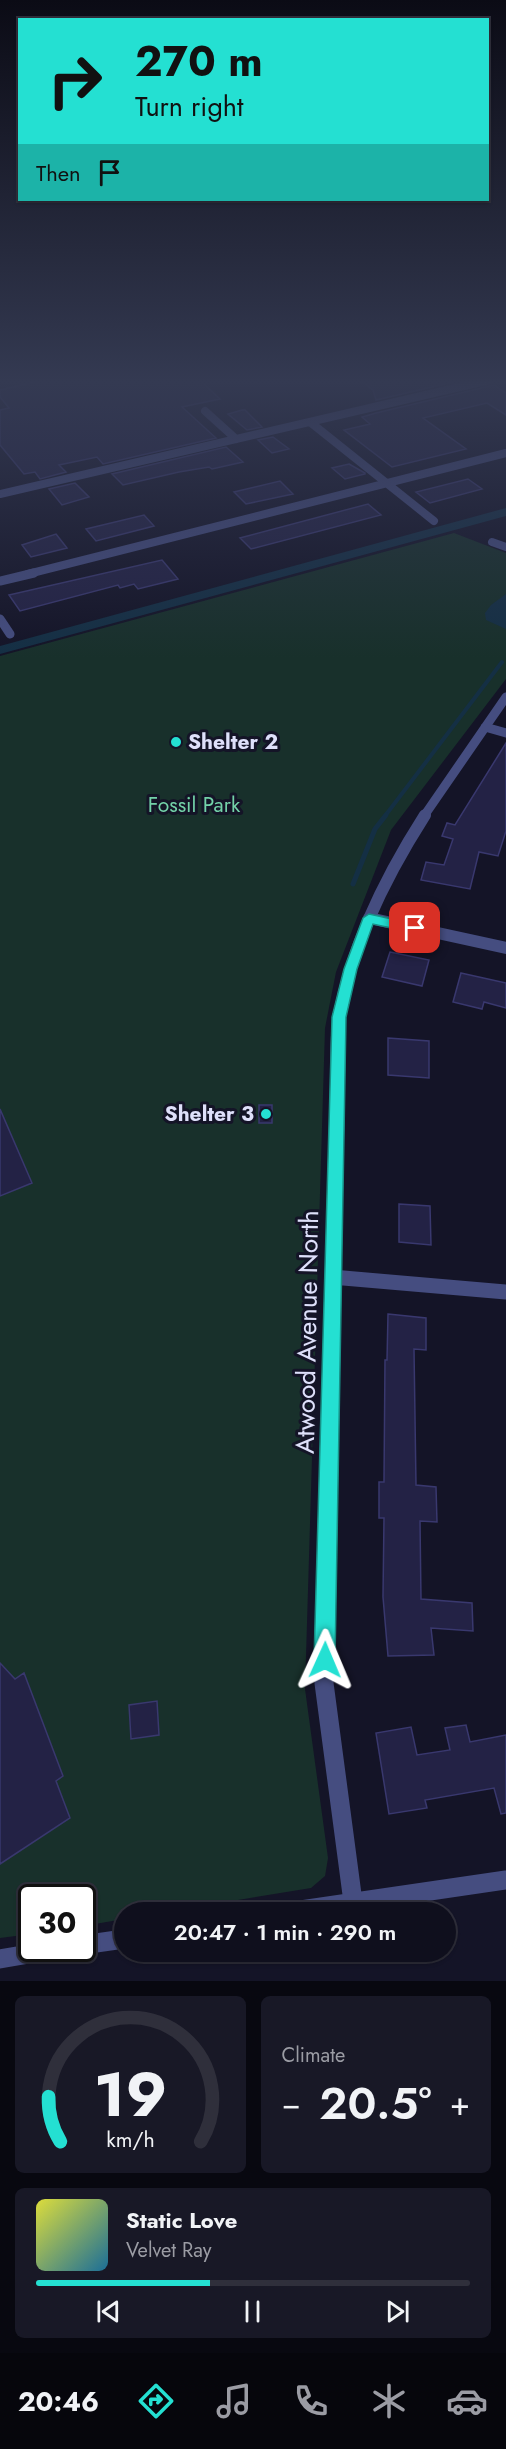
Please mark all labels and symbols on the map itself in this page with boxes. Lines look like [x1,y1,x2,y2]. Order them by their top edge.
place label: Shelter 2 [188,727,278,757]
marker: Shelter 2 [169,735,183,749]
park label: Fossil Park [148,790,241,820]
pin [389,902,440,953]
place label: Shelter 3 [165,1099,254,1129]
marker: Shelter 3 [259,1107,273,1121]
street label: Atwood Avenue North [286,1210,328,1454]
position arrow [293,1628,357,1692]
speed limit sign: 30 [18,1884,96,1962]

